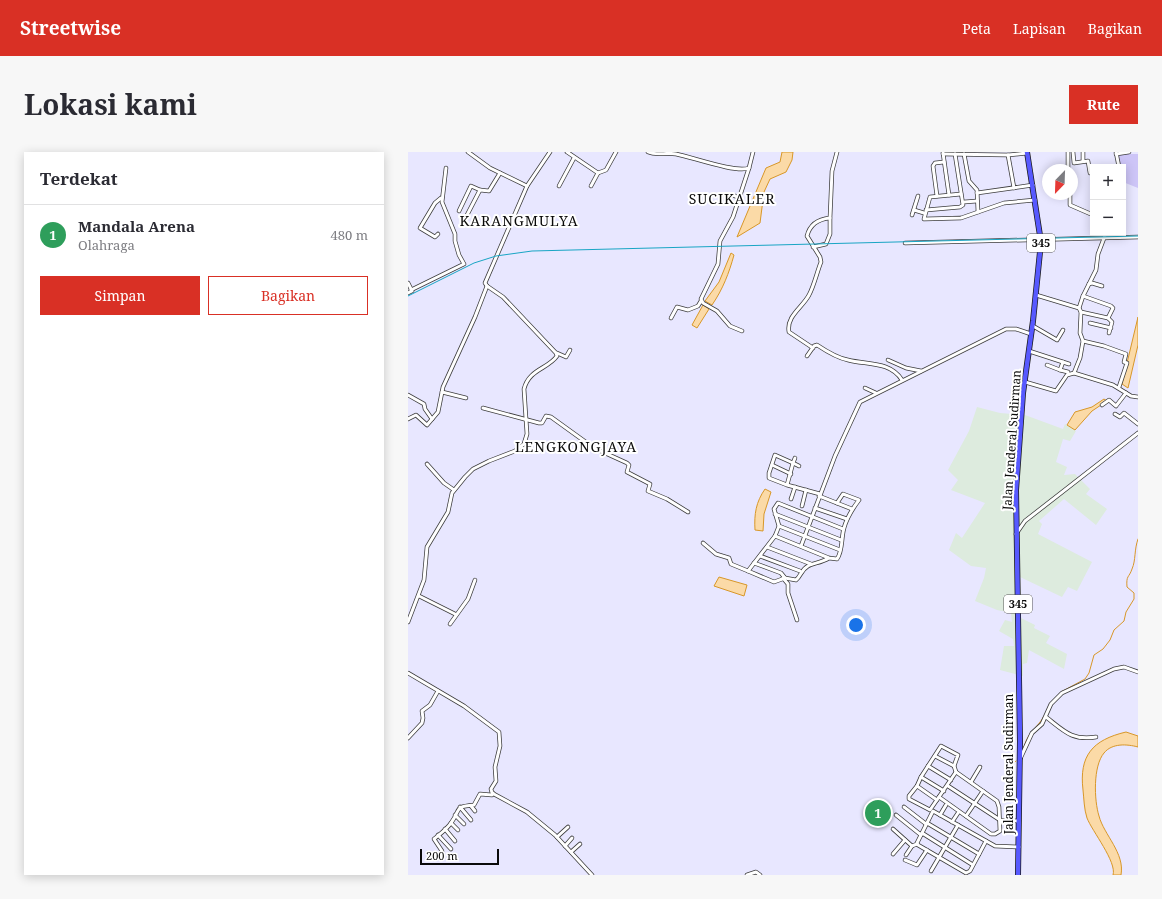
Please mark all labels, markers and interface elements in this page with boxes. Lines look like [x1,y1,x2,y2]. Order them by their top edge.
text: Streetwise [20,15,121,41]
text: Peta [962,19,991,38]
text: Lapisan [1013,19,1066,38]
text: Bagikan [1088,19,1142,38]
text: Lokasi kami [24,85,197,123]
button: Rute [1069,85,1138,124]
north arrow [1042,164,1078,200]
map controls [1090,164,1126,236]
button: + [1090,164,1126,200]
text: Terdekat [40,167,118,190]
district label: SUCIKALER [689,189,775,208]
button: − [1090,200,1126,236]
district label: KARANGMULYA [459,211,579,230]
text: Mandala Arena [78,216,195,236]
text: 1 [49,226,57,244]
text: 480 m [331,226,368,244]
road number: 345 [1027,234,1055,252]
text: Olahraga [78,236,135,254]
button: Simpan [40,276,200,315]
button: Bagikan [208,276,368,315]
street label: Jalan Jenderal Sudirman [998,369,1025,512]
district label: LENGKONGJAYA [515,437,637,456]
road number: 345 [1004,595,1032,613]
your location [846,615,866,635]
street label: Jalan Jenderal Sudirman [1000,694,1017,835]
pin: 1 [865,798,891,828]
scale bar [420,847,499,866]
text: 200 m [426,848,458,863]

